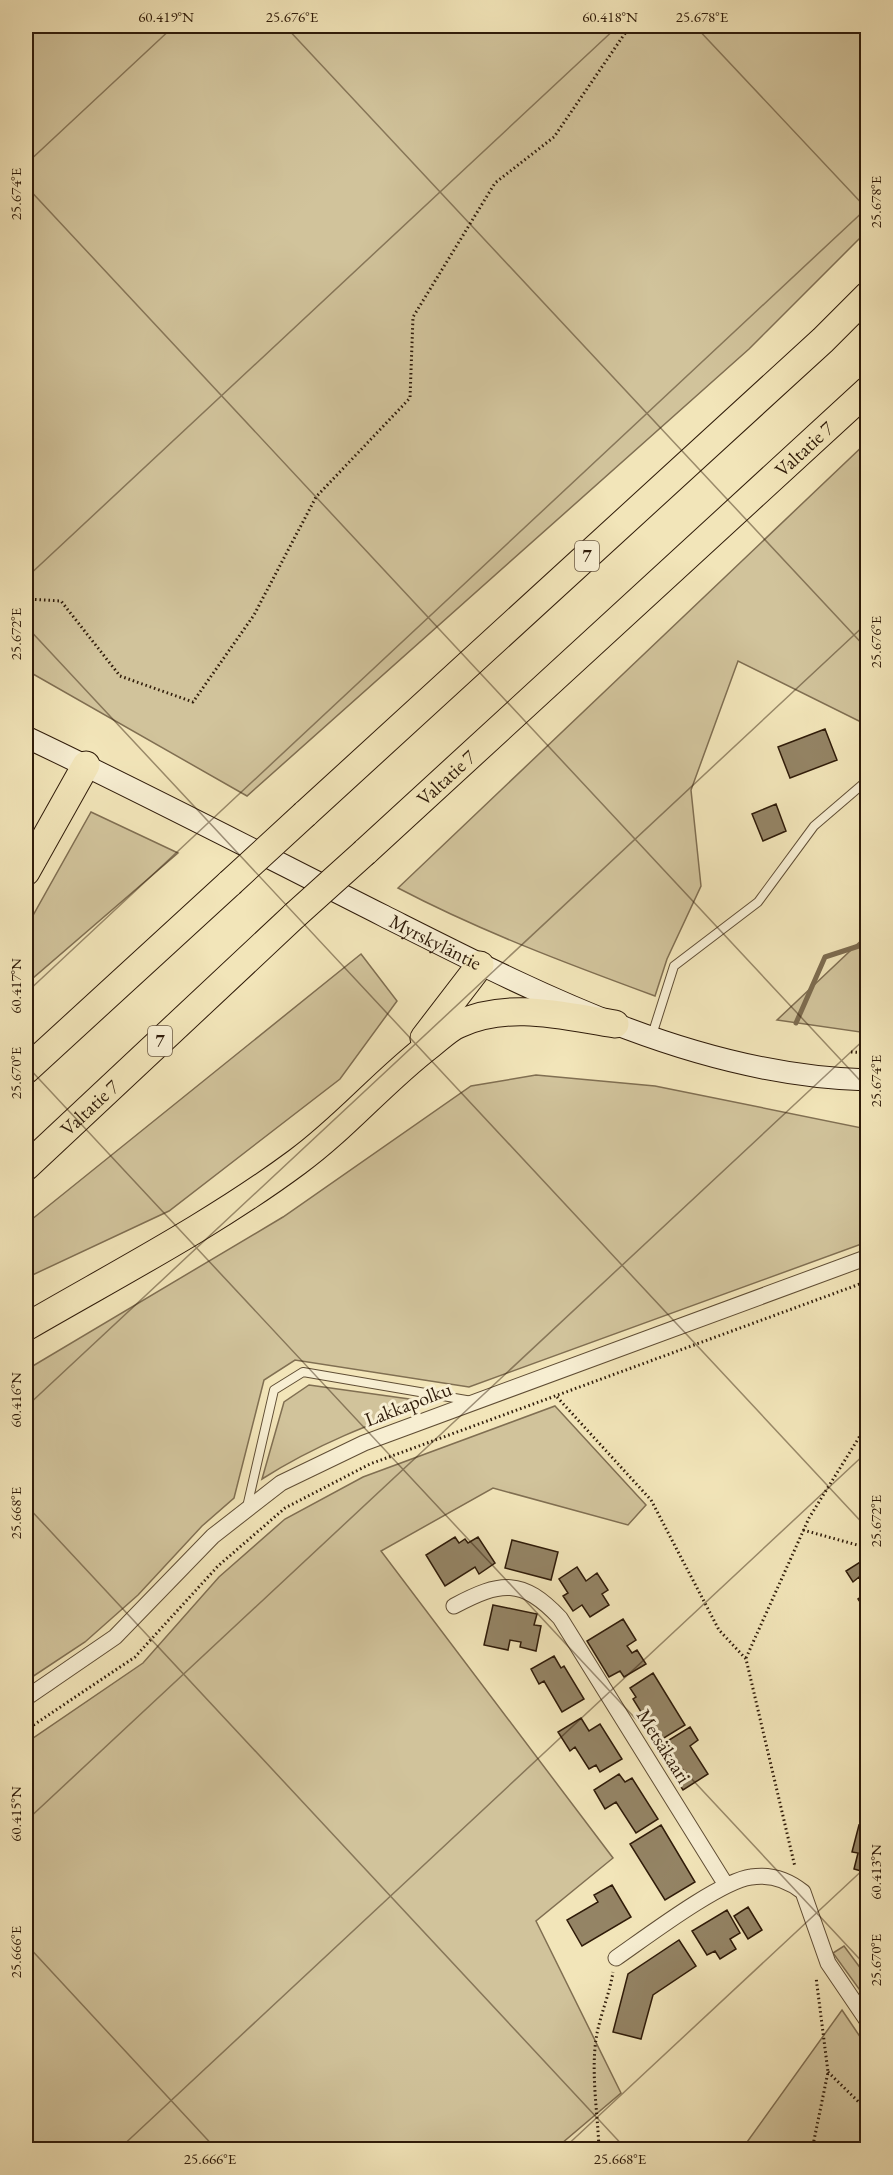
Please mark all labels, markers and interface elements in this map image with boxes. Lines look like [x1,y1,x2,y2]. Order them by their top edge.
text: 60.419°N [138,7,194,26]
text: 25.676°E [266,7,319,26]
text: 60.418°N [582,7,638,26]
text: 25.678°E [676,7,729,26]
text: 25.674°E [6,167,25,220]
text: 25.678°E [866,175,885,228]
street label: Valtatie 7 [769,415,839,482]
road number: 7 [575,541,599,571]
text: 25.672°E [6,607,25,660]
text: 25.676°E [866,615,885,668]
street label: Valtatie 7 [411,744,481,811]
street label: Myrskyläntie [385,908,486,976]
text: 60.417°N [6,958,25,1014]
road number: 7 [148,1026,172,1056]
text: 25.670°E [6,1046,25,1099]
text: 25.674°E [866,1054,885,1107]
street label: Valtatie 7 [55,1073,125,1141]
text: 60.416°N [6,1372,25,1428]
street label: Lakkapolku [361,1375,456,1432]
text: 25.668°E [6,1486,25,1539]
text: 25.672°E [866,1494,885,1547]
street label: Metsäkaari [631,1704,697,1788]
text: 60.415°N [6,1786,25,1842]
text: 60.413°N [866,1844,885,1900]
text: 25.666°E [6,1925,25,1978]
text: 25.670°E [866,1933,885,1986]
text: 25.666°E [184,2149,237,2168]
text: 25.668°E [594,2149,647,2168]

